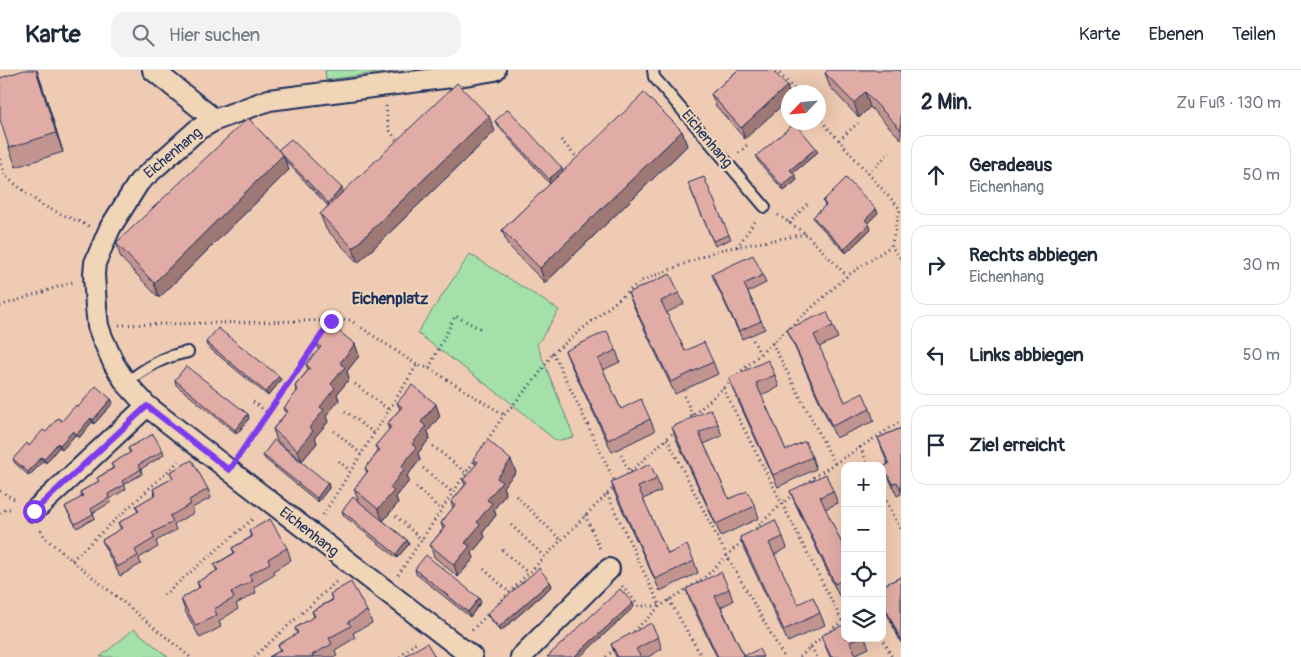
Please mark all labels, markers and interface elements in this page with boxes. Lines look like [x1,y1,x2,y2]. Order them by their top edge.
search box [111,12,461,57]
text: Karte [25,20,81,49]
icon: search [129,21,157,49]
text: Hier suchen [169,23,260,47]
text: Karte [1079,23,1120,46]
text: Ebenen [1148,23,1204,46]
text: Teilen [1232,23,1276,46]
north arrow [781,85,826,130]
text: 2 Min. [921,89,972,116]
text: Zu Fuß · 130 m [1176,93,1281,113]
street label: Eichenhang [677,106,737,172]
street label: Eichenhang [140,123,206,183]
text: Geradeaus [969,153,1052,177]
icon: ahead [922,161,950,189]
text: 50 m [1243,165,1280,185]
text: Eichenhang [969,177,1044,197]
text: Rechts abbiegen [969,243,1098,267]
icon: right [922,251,950,279]
text: 30 m [1242,255,1280,275]
text: Eichenhang [969,267,1044,287]
district label: Eichenplatz [352,289,429,309]
route end [320,310,343,333]
icon: left [922,341,950,369]
text: Links abbiegen [969,343,1084,367]
text: 50 m [1243,345,1280,365]
icon: arrive [922,431,950,459]
text: Ziel erreicht [969,433,1065,457]
map controls [841,462,886,642]
button: + [841,462,886,507]
route start [23,500,46,523]
street label: Eichenhang [275,503,343,561]
button: − [841,507,886,552]
button: locate [841,552,886,597]
button: layers [841,597,886,642]

